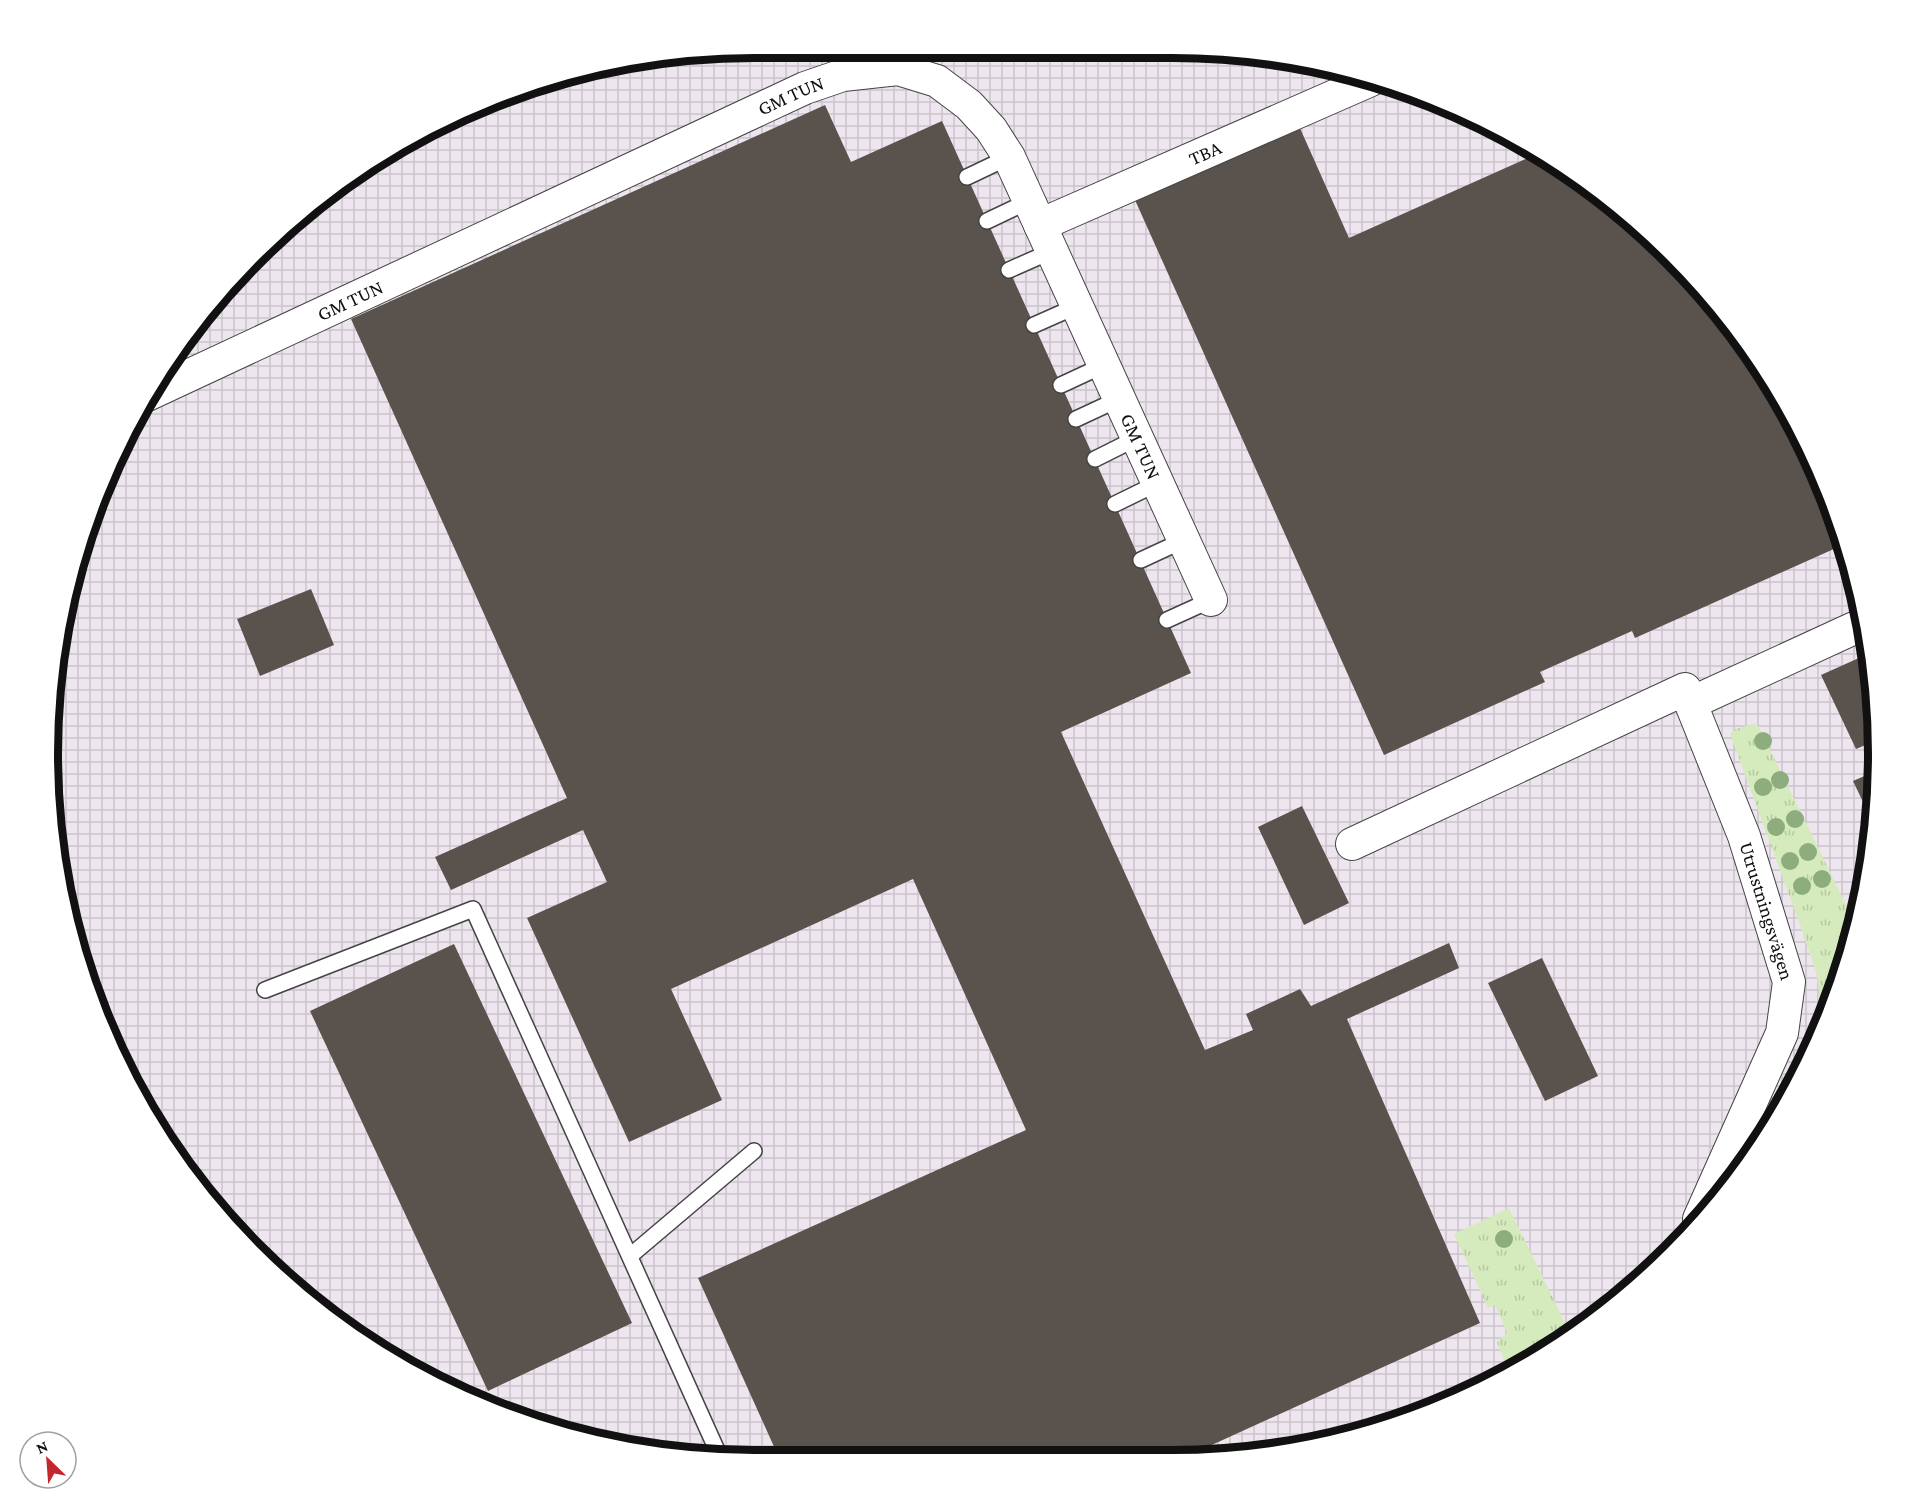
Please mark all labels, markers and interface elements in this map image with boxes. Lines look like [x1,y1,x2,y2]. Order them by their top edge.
street label: GM TUN [754,71,826,120]
street label: TBA [1185,136,1225,169]
street label: GM TUN [314,276,386,325]
street label: GM TUN [1116,410,1165,483]
street label: Utrustningsvägen [1735,839,1799,983]
north arrow [18,1430,78,1490]
text: N [33,1437,50,1457]

